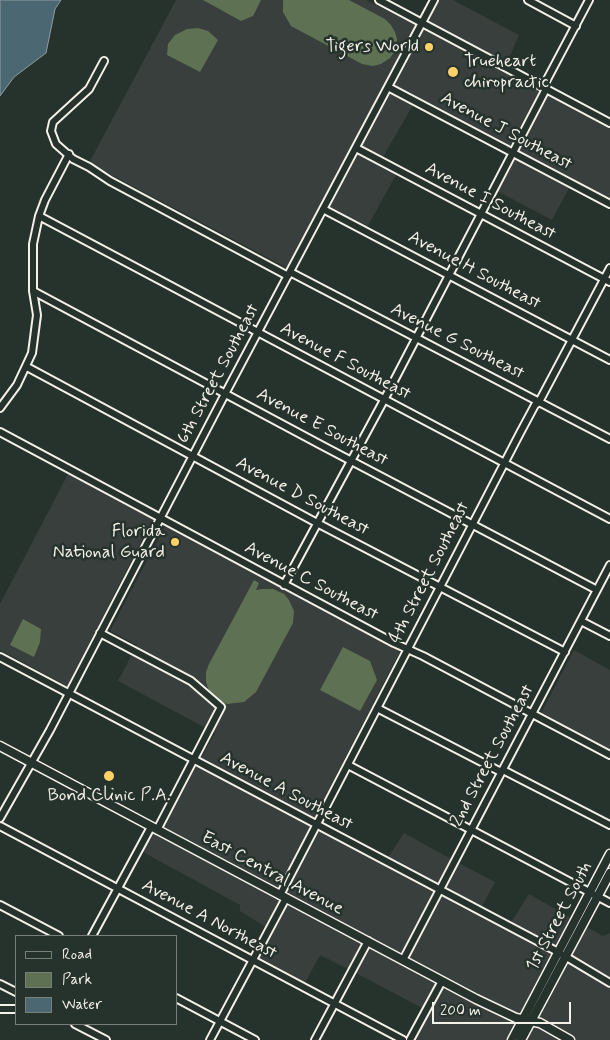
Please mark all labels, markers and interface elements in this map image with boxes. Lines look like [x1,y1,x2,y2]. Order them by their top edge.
place label: Tigers World [326,36,419,58]
marker: Tigers World [423,41,435,53]
place label: Trueheart chiropractic [464,51,549,94]
marker: Trueheart chiropractic [446,65,460,79]
street label: Avenue J Southeast [437,88,575,176]
street label: Avenue I Southeast [421,158,559,246]
street label: Avenue H Southeast [404,227,544,315]
street label: Avenue G Southeast [387,299,527,385]
street label: 6th Street Southeast [173,301,265,447]
street label: Avenue F Southeast [276,318,414,406]
street label: Avenue E Southeast [253,384,391,472]
street label: Avenue D Southeast [232,453,372,541]
street label: 4th Street Southeast [385,499,475,647]
place label: Florida National Guard [53,521,165,564]
marker: Florida National Guard [169,536,181,548]
street label: Avenue C Southeast [241,538,381,626]
street label: 2nd Street Southeast [447,681,539,831]
street label: Avenue A Southeast [216,748,356,836]
marker: Bond Clinic P.A. [102,769,116,783]
place label: Bond Clinic P.A. [47,785,171,807]
street label: East Central Avenue [197,827,347,921]
street label: 1st Street South [522,859,598,975]
street label: Avenue A Northeast [138,875,280,965]
legend [15,935,178,1025]
text: Road [62,945,92,965]
text: Park [62,970,92,990]
scale bar [435,992,574,1024]
text: Water [62,995,102,1015]
text: 200 m [440,1001,481,1021]

